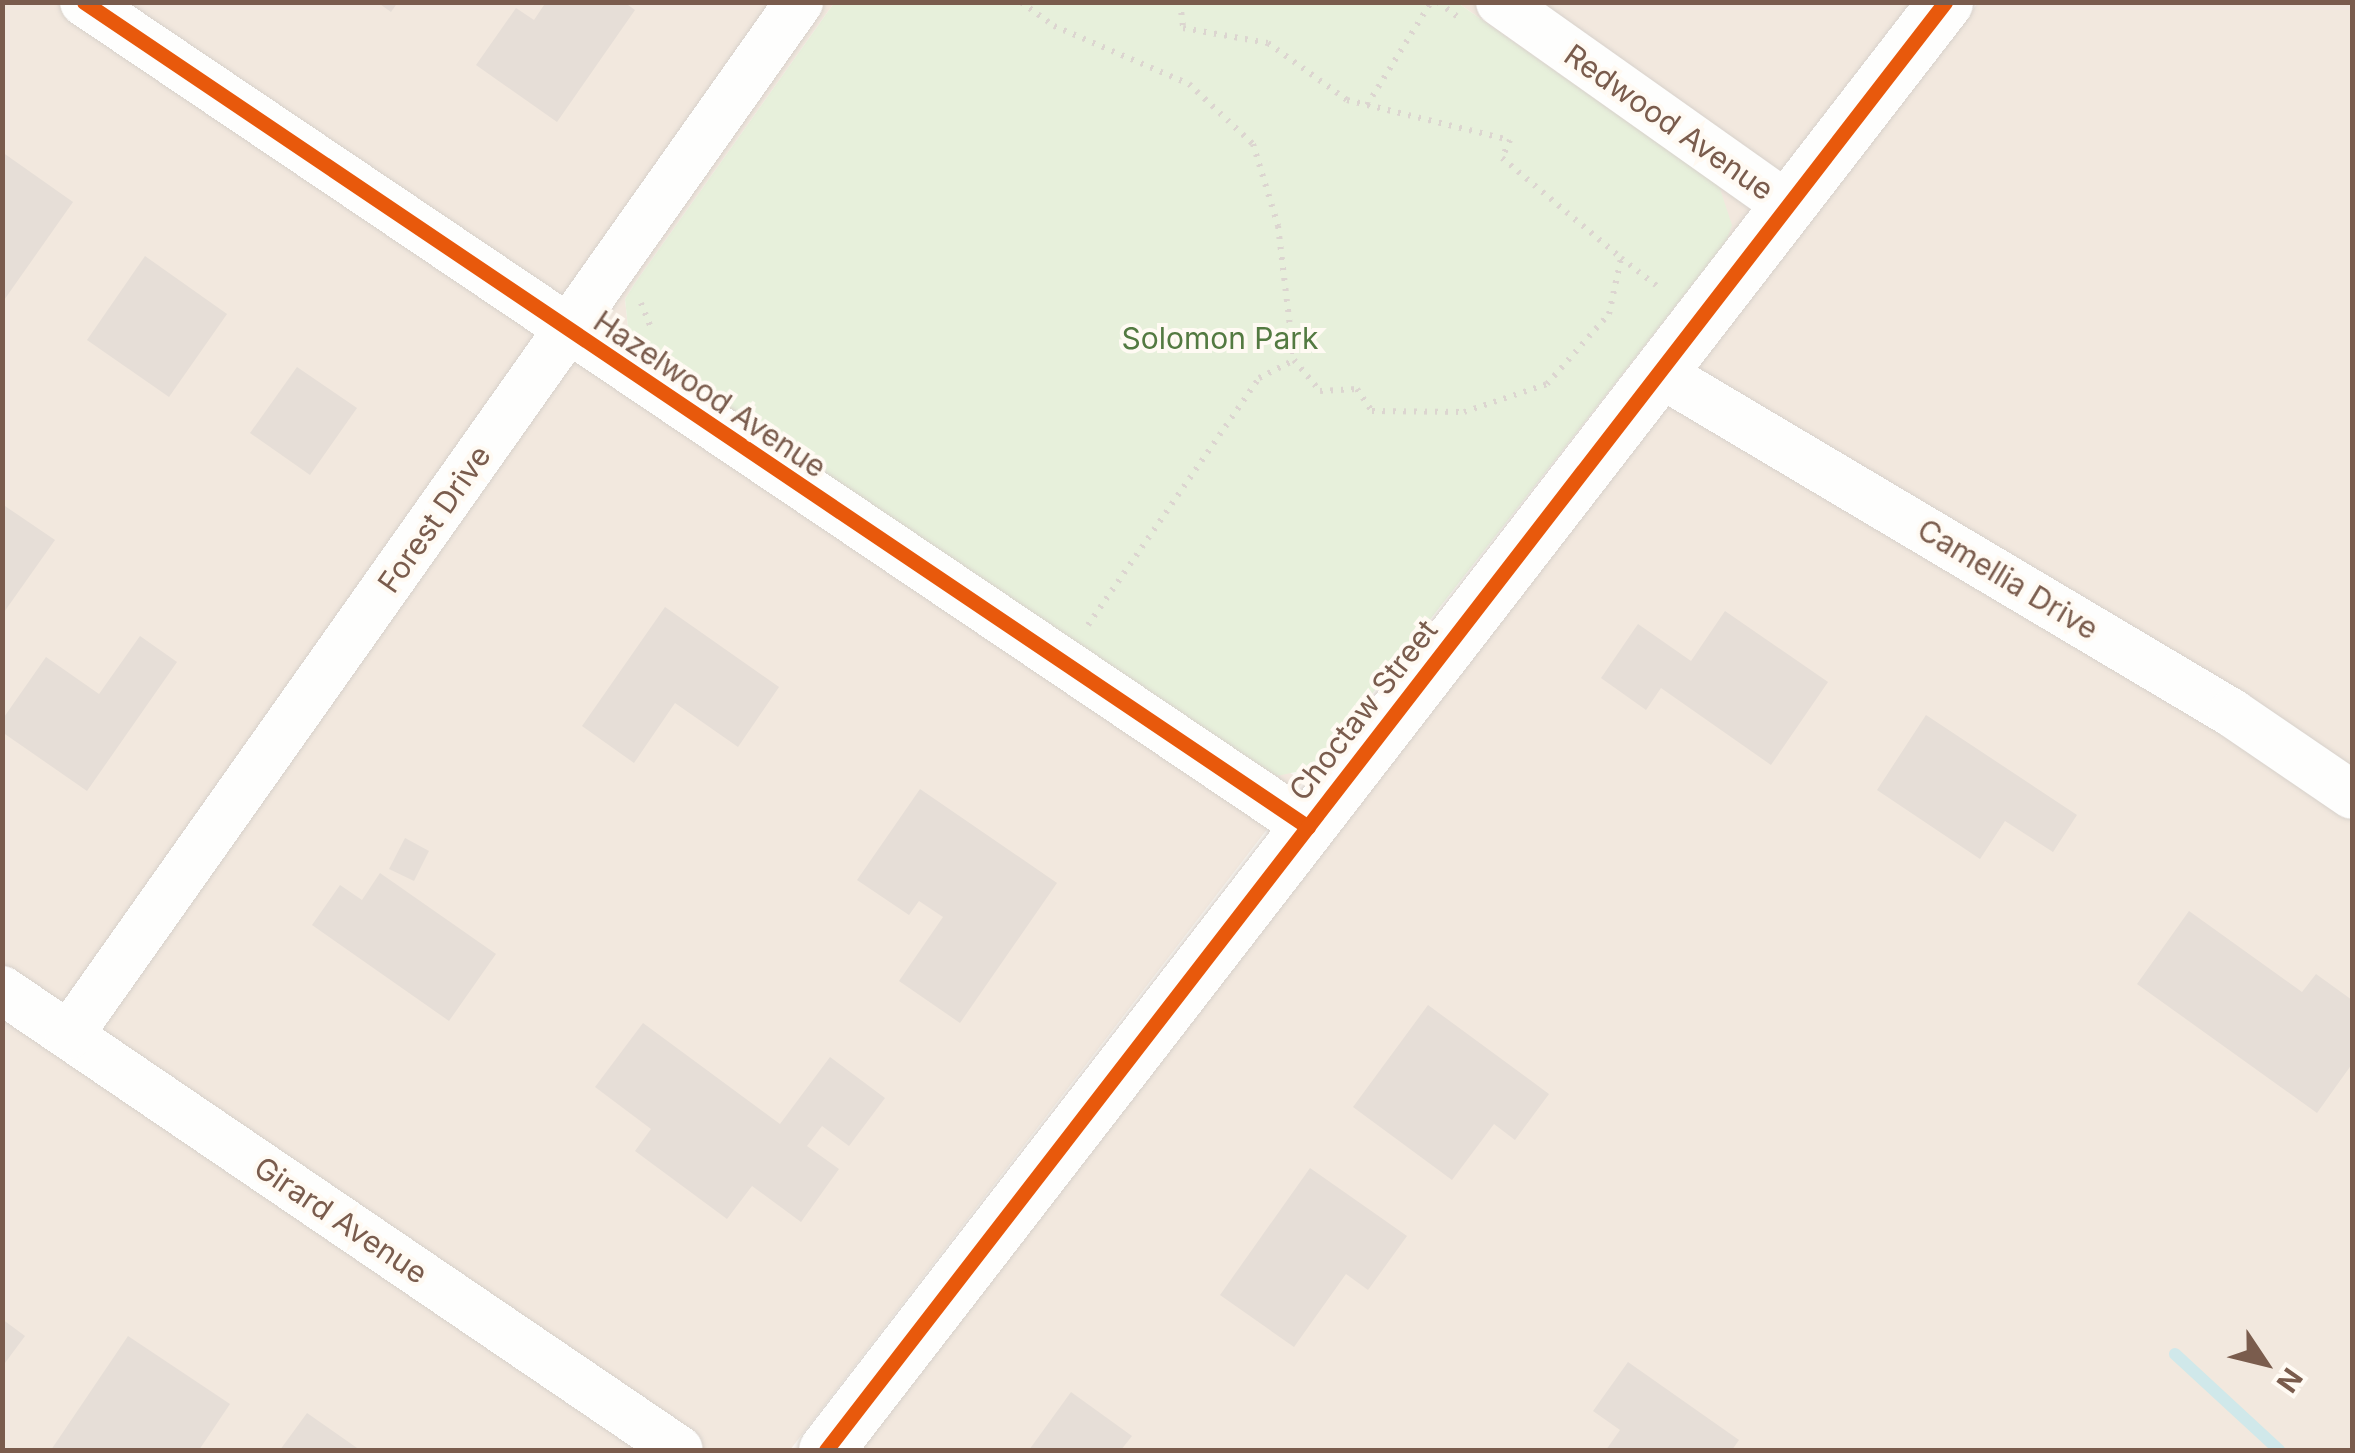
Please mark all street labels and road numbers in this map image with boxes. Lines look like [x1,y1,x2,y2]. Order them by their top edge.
street label: Redwood Avenue [1558,36,1780,208]
street label: Hazelwood Avenue [587,303,833,485]
street label: Forest Drive [370,439,498,599]
street label: Camellia Drive [1911,511,2105,647]
street label: Choctaw Street [1281,613,1445,807]
street label: Girard Avenue [248,1149,434,1291]

